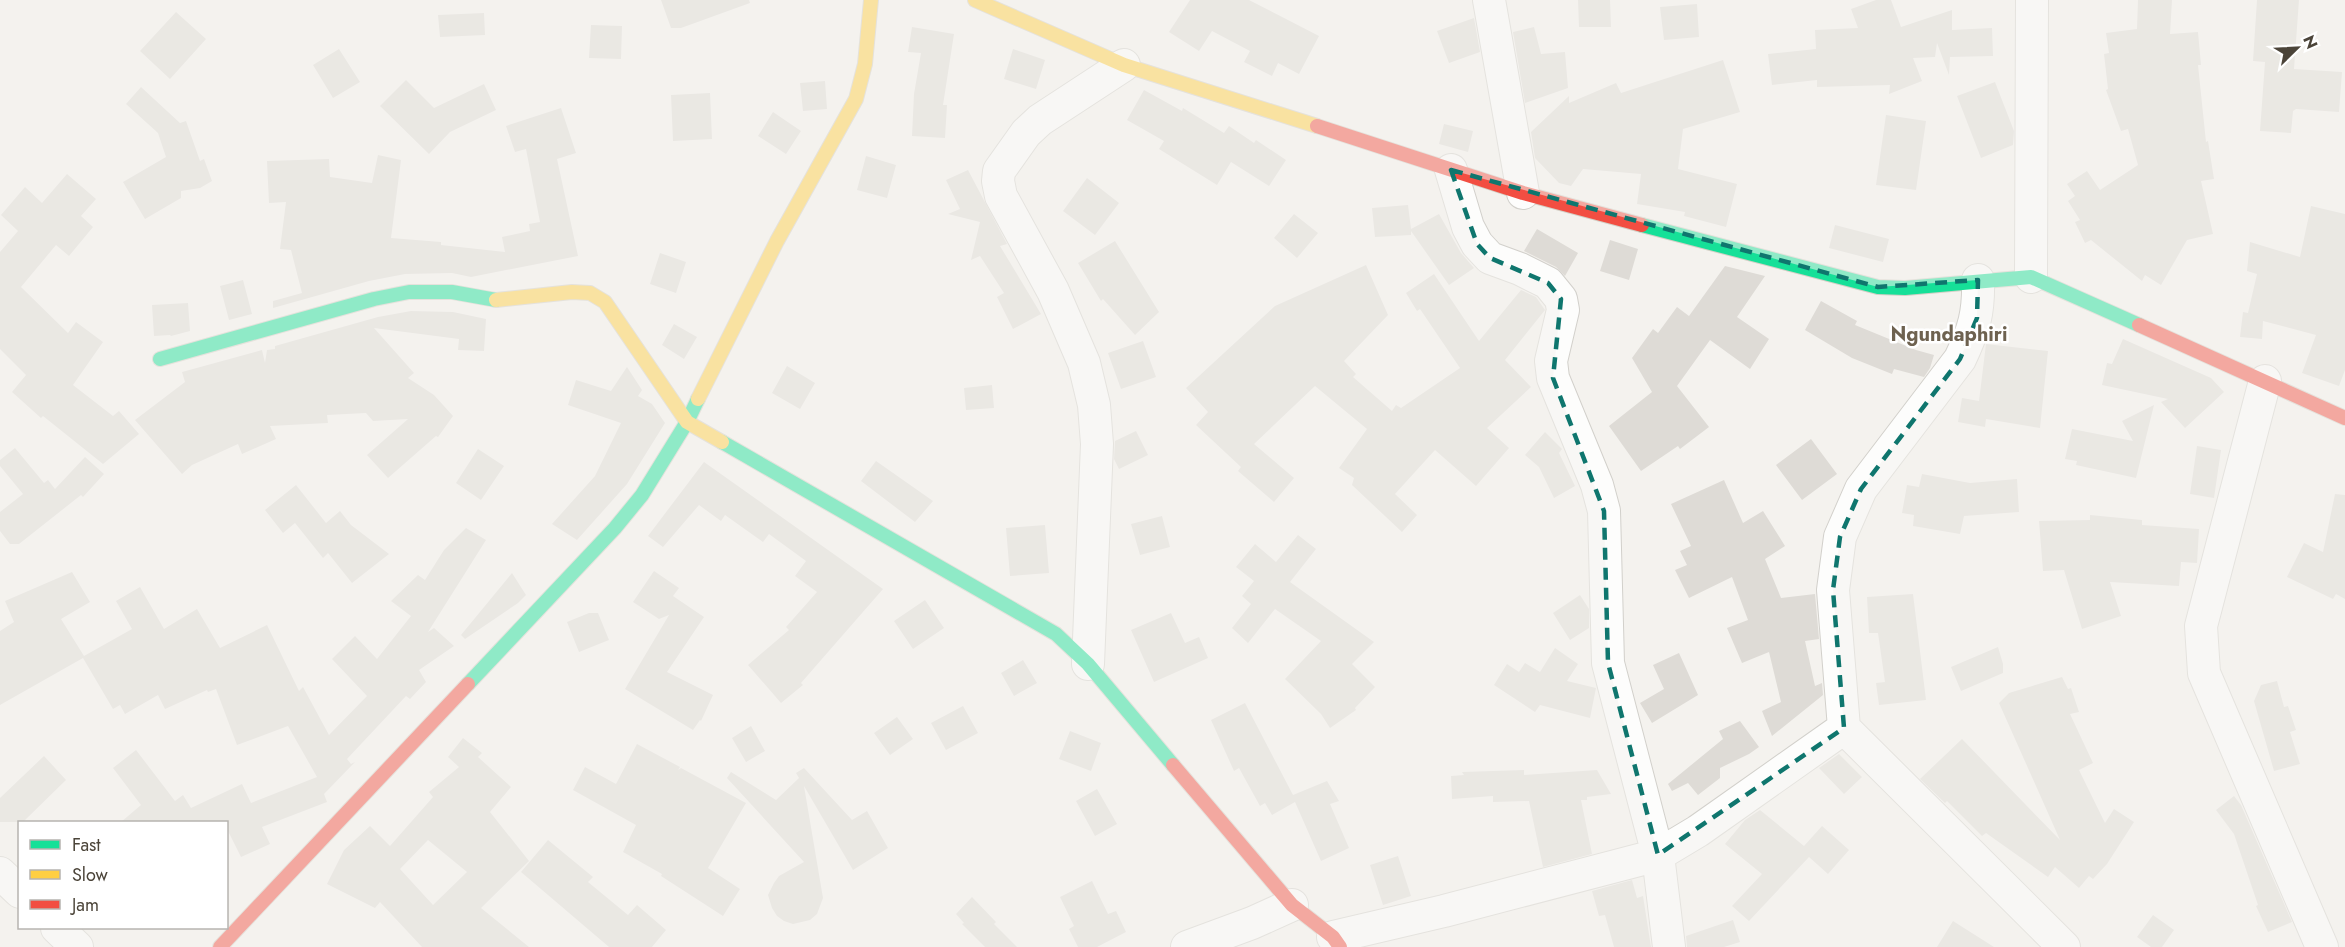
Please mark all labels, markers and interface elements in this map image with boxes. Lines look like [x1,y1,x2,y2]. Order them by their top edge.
north arrow [2267,18,2327,78]
text: N [2297,32,2323,53]
district label: Ngundaphiri [1890,320,2008,349]
legend [18,821,228,929]
text: Fast [72,832,101,858]
text: Slow [72,862,109,888]
text: Jam [70,892,99,918]

